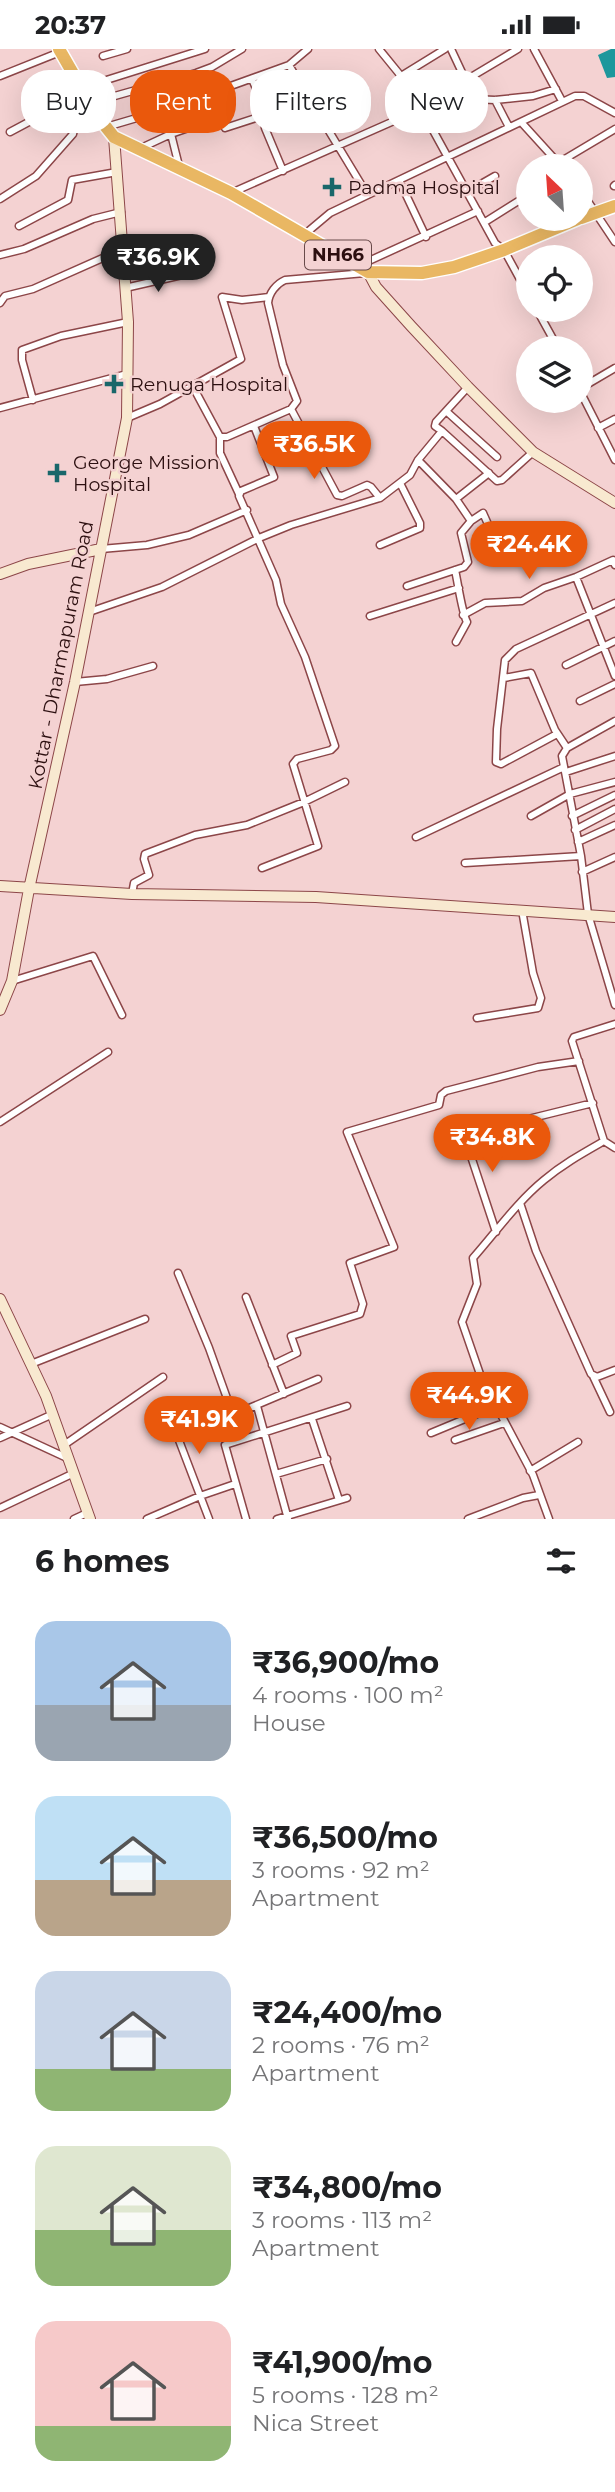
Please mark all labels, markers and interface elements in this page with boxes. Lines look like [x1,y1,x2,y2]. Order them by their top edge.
text: 20:37 [35,9,106,41]
chip: Buy [21,70,116,133]
chip: Rent [130,70,236,133]
chip: Filters [250,70,371,133]
chip: New [385,70,488,133]
north arrow [516,154,593,231]
map controls [516,154,593,413]
place label: Padma Hospital [348,176,500,199]
marker: Padma Hospital [322,177,342,197]
pin: ₹36.9K [101,235,215,294]
road number: NH66 [305,240,371,269]
text: ₹36.9K [117,243,199,271]
button: locate [516,245,593,322]
button: layers [516,336,593,413]
place label: Renuga Hospital [130,373,288,396]
marker: Renuga Hospital [104,374,124,394]
pin: ₹36.5K [257,421,371,481]
text: ₹36.5K [273,430,355,458]
place label: George Mission Hospital [73,451,220,496]
marker: George Mission Hospital [47,463,67,483]
street label: Kottar - Dharmapuram Road [24,519,98,791]
pin: ₹24.4K [472,521,586,581]
text: ₹24.4K [486,530,572,558]
pin: ₹34.8K [435,1115,549,1174]
text: ₹34.8K [449,1123,535,1151]
pin: ₹44.9K [412,1373,526,1432]
text: ₹44.9K [426,1381,512,1409]
pin: ₹41.9K [142,1397,256,1456]
text: ₹41.9K [160,1405,238,1433]
icon: filters [542,1542,580,1580]
text: 6 homes [35,1543,170,1580]
text: ₹36,900/mo [252,1644,439,1681]
icon: home [91,1649,175,1733]
text: 4 rooms · 100 m² [252,1681,444,1709]
text: House [252,1709,326,1737]
text: ₹36,500/mo [252,1819,438,1856]
icon: home [91,1824,175,1908]
text: 3 rooms · 92 m² [252,1856,430,1884]
text: Apartment [252,1884,380,1912]
text: ₹24,400/mo [252,1994,442,2031]
icon: home [91,1999,175,2083]
text: 2 rooms · 76 m² [252,2031,430,2059]
text: Apartment [252,2059,380,2087]
text: ₹34,800/mo [252,2169,442,2206]
icon: home [91,2174,175,2258]
text: 3 rooms · 113 m² [252,2206,432,2234]
text: Apartment [252,2234,380,2262]
text: ₹41,900/mo [252,2344,432,2381]
icon: home [91,2349,175,2433]
text: 5 rooms · 128 m² [252,2381,439,2409]
text: Nica Street [252,2409,379,2437]

